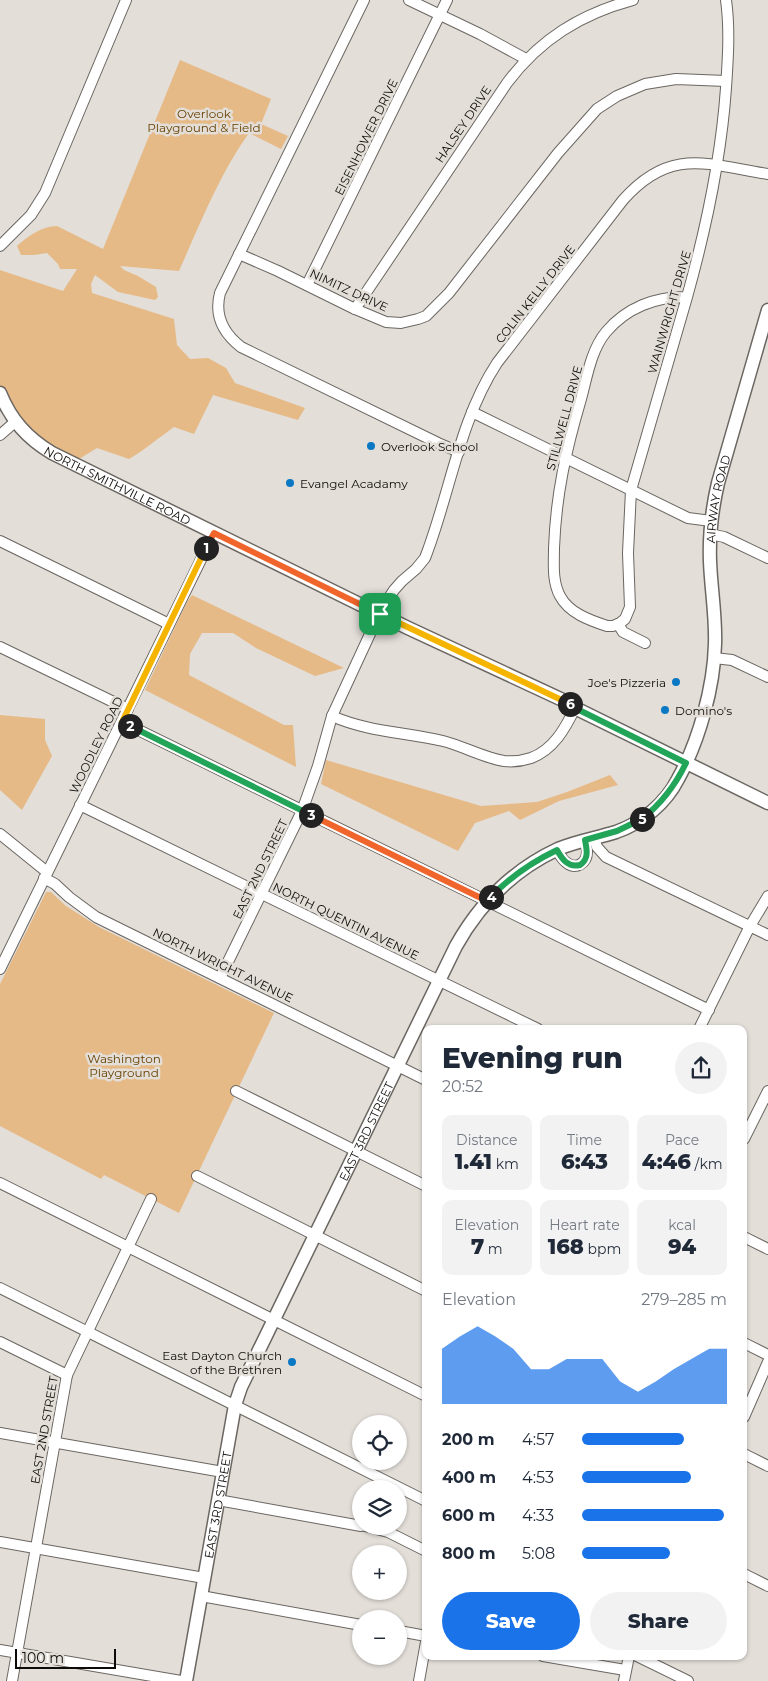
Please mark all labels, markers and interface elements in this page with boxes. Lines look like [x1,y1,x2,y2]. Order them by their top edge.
street label: EISENHOWER DRIVE [331,76,401,198]
street label: HALSEY DRIVE [432,83,494,165]
park label: Overlook Playground & Field [147,106,261,135]
street label: COLIN KELLY DRIVE [492,242,578,346]
street label: WAINWRIGHT DRIVE [644,249,694,375]
street label: NIMITZ DRIVE [308,265,390,315]
street label: STILLWELL DRIVE [543,364,585,472]
place label: Overlook School [381,439,478,454]
marker: Overlook School [365,440,377,452]
street label: NORTH SMITHVILLE ROAD [41,443,193,528]
street label: AIRWAY ROAD [702,453,733,544]
place label: Evangel Acadamy [300,476,408,491]
marker: Evangel Acadamy [284,477,296,489]
pin: 1 [194,536,218,560]
text: 1 [204,539,209,557]
pin [359,593,401,635]
icon: arrive [366,600,394,628]
place label: Joe's Pizzeria [587,675,666,690]
marker: Joe's Pizzeria [670,676,682,688]
pin: 6 [558,692,582,716]
street label: WOODLEY ROAD [66,694,126,796]
text: 6 [566,695,575,713]
place label: Domino's [675,703,732,718]
marker: Domino's [659,704,671,716]
pin: 2 [118,714,142,738]
text: 2 [126,717,135,735]
pin: 3 [298,802,324,828]
text: 3 [307,806,316,824]
pin: 5 [630,806,654,832]
text: 5 [638,810,647,828]
street label: EAST 2ND STREET [229,816,291,921]
street label: NORTH QUENTIN AVENUE [271,879,421,963]
pin: 4 [478,884,504,910]
text: 4 [487,888,496,906]
street label: NORTH WRIGHT AVENUE [150,924,296,1006]
text: Evening run [442,1041,623,1075]
button: share [675,1042,727,1094]
park label: Washington Playground [87,1051,161,1080]
text: 20:52 [442,1077,483,1096]
street label: EAST 3RD STREET [335,1079,396,1183]
text: Distance [456,1131,518,1149]
text: Time [567,1131,602,1149]
text: Pace [665,1131,699,1149]
text: 1.41 [455,1149,492,1174]
text: 6:43 [561,1149,608,1174]
text: 4:46 [642,1149,691,1174]
text: km [492,1155,519,1173]
text: /km [691,1155,723,1173]
text: Elevation [454,1216,519,1234]
text: Heart rate [549,1216,620,1234]
text: kcal [668,1216,696,1234]
text: 7 [471,1234,484,1259]
text: 168 [548,1234,584,1259]
text: 94 [668,1234,696,1259]
text: m [484,1240,503,1258]
text: bpm [584,1240,621,1258]
text: Elevation [442,1290,516,1309]
text: 279–285 m [641,1290,727,1309]
place label: East Dayton Church of the Brethren [162,1348,282,1377]
marker: East Dayton Church of the Brethren [286,1356,298,1368]
street label: EAST 2ND STREET [27,1375,61,1485]
map controls [352,1415,407,1665]
button: locate [352,1415,407,1470]
text: 200 m [442,1430,494,1449]
text: 4:57 [522,1430,554,1449]
street label: EAST 3RD STREET [200,1450,234,1559]
text: 400 m [442,1468,496,1487]
text: 4:53 [522,1468,554,1487]
button: layers [352,1480,407,1535]
text: 600 m [442,1506,495,1525]
text: 4:33 [522,1506,554,1525]
text: 800 m [442,1544,496,1563]
text: 5:08 [522,1544,555,1563]
button: + [352,1545,407,1600]
button: Save [442,1592,580,1650]
button: Share [590,1592,727,1650]
button: − [352,1610,407,1665]
scale bar [15,1646,116,1669]
text: 100 m [22,1649,64,1667]

